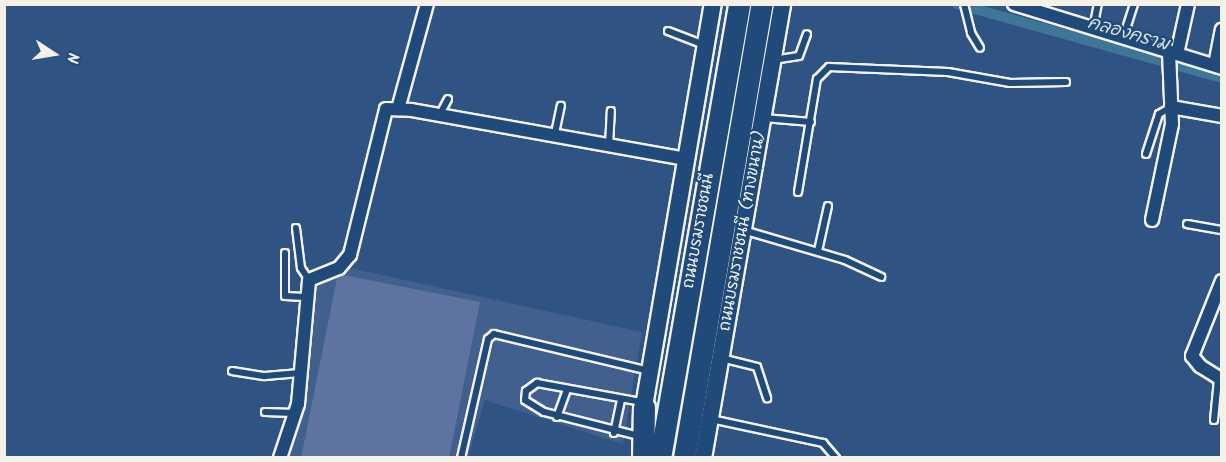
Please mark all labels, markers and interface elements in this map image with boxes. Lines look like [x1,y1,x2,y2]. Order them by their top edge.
water label: คลองคราม [1085,13,1171,57]
north arrow [24,24,84,84]
text: N [59,50,85,65]
street label: ถนนบรมราชชนนี (ทางขนาน) [716,129,770,333]
street label: ถนนบรมราชชนนี [679,172,719,290]

